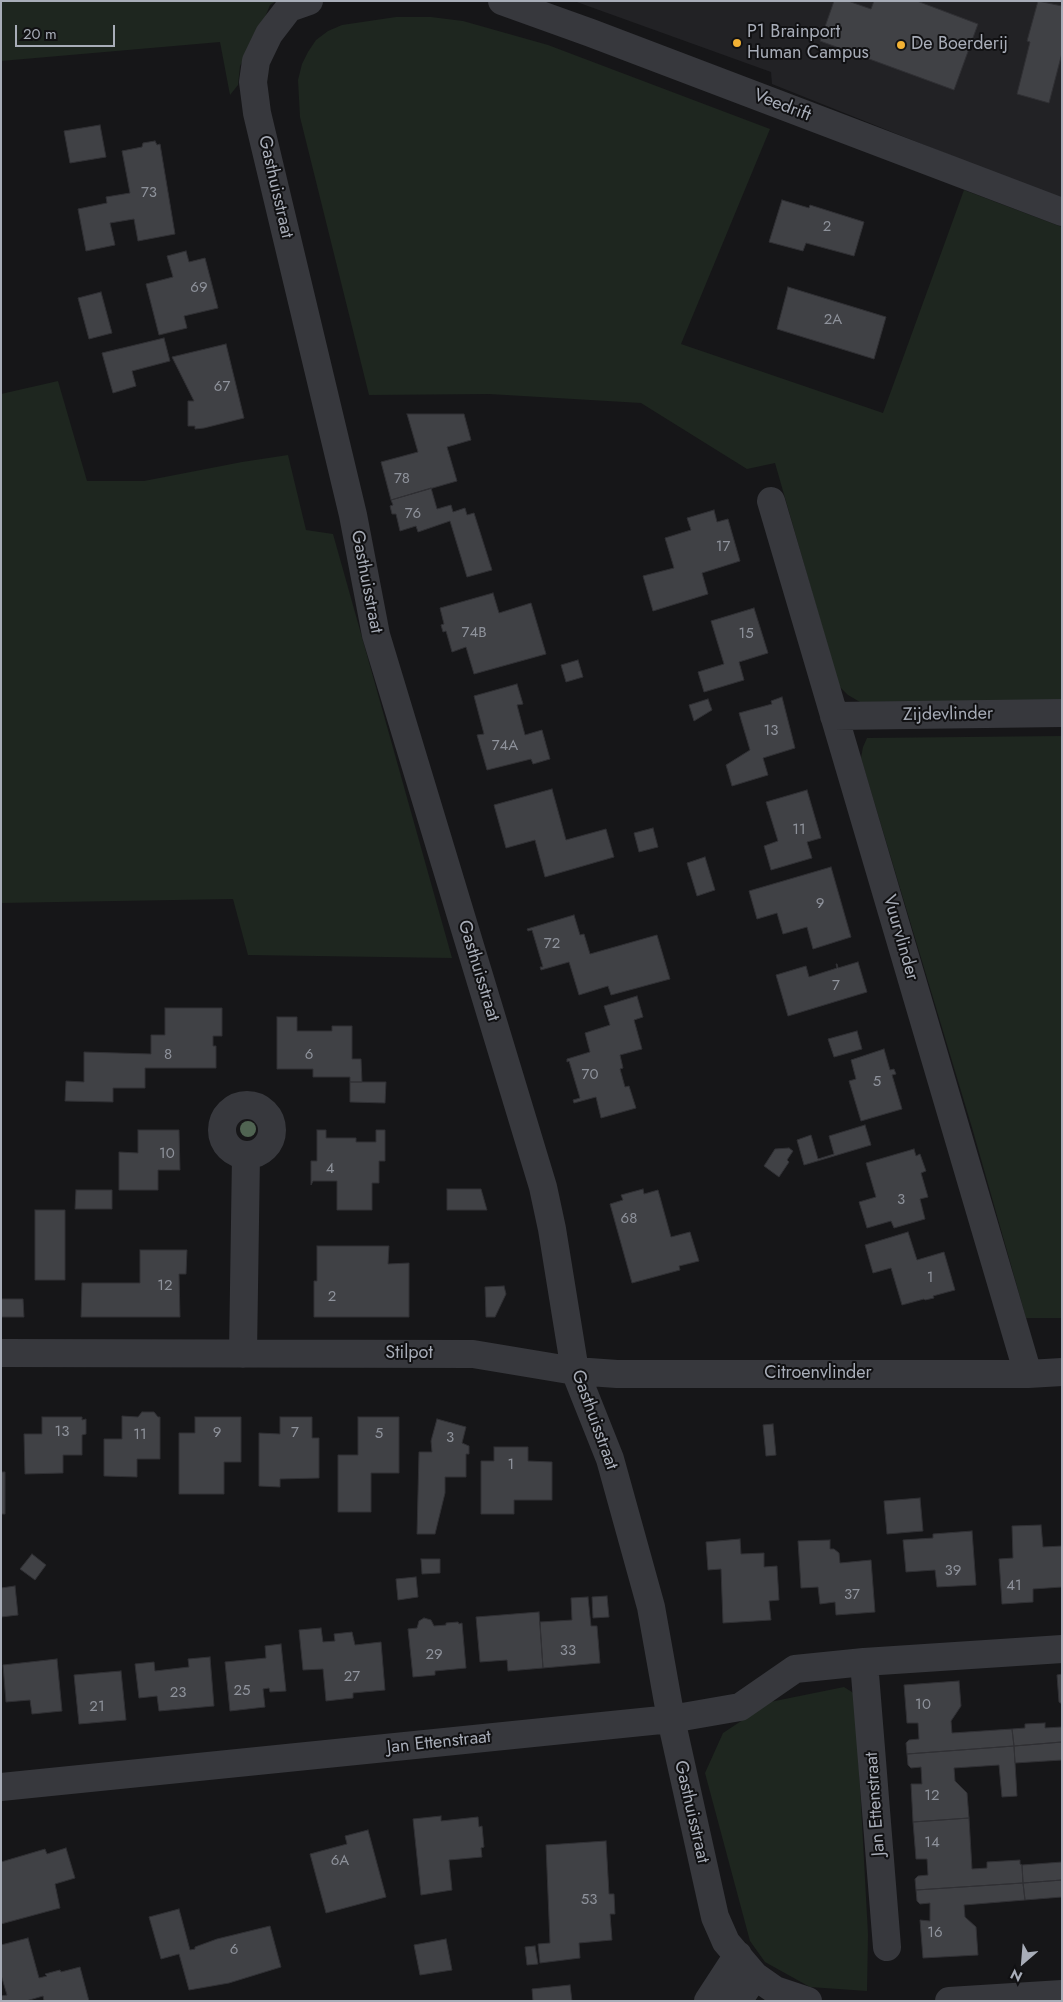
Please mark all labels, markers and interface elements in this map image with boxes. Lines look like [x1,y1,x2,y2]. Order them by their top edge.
scale bar [18,15,118,47]
place label: P1 Brainport Human Campus [747,22,869,64]
text: 20 m [23,23,57,45]
place label: De Boerderij [911,34,1008,56]
marker: P1 Brainport Human Campus [731,37,743,49]
marker: De Boerderij [895,39,907,51]
street label: Veedrift [750,85,814,127]
street label: Gasthuisstraat [253,134,297,240]
house number: 73 [141,184,157,202]
house number: 2 [823,218,831,236]
house number: 69 [190,279,208,297]
house number: 2A [824,311,842,329]
house number: 67 [214,378,230,396]
house number: 78 [394,470,410,488]
house number: 76 [405,505,421,523]
street label: Gasthuisstraat [345,529,387,635]
house number: 17 [716,538,730,556]
house number: 74B [462,624,486,642]
house number: 15 [738,625,754,643]
street label: Zijdevlinder [903,703,993,727]
house number: 13 [764,722,778,740]
house number: 74A [492,737,518,755]
house number: 11 [792,821,806,839]
street label: Vuurvlinder [877,893,923,983]
house number: 9 [816,895,824,913]
street label: Gasthuisstraat [452,918,504,1024]
house number: 72 [544,935,560,953]
house number: 7 [832,977,840,995]
house number: 8 [164,1046,172,1064]
house number: 6 [305,1046,313,1064]
house number: 70 [582,1066,598,1084]
house number: 5 [873,1073,881,1091]
house number: 10 [159,1145,175,1163]
house number: 4 [326,1160,334,1178]
house number: 3 [897,1191,905,1209]
house number: 68 [621,1210,637,1228]
house number: 1 [927,1269,933,1287]
house number: 12 [157,1277,173,1295]
house number: 2 [328,1288,336,1306]
street label: Stilpot [385,1343,433,1365]
street label: Citroenvlinder [764,1363,872,1385]
street label: Gasthuisstraat [566,1367,622,1473]
house number: 13 [55,1423,69,1441]
house number: 9 [213,1424,221,1442]
house number: 7 [291,1424,299,1442]
house number: 5 [375,1425,383,1443]
house number: 11 [133,1426,147,1444]
house number: 3 [446,1429,454,1447]
house number: 1 [508,1456,514,1474]
house number: 39 [945,1562,961,1580]
house number: 41 [1006,1577,1022,1595]
house number: 37 [844,1586,860,1604]
house number: 33 [560,1642,576,1660]
house number: 29 [425,1646,443,1664]
house number: 27 [344,1668,360,1686]
house number: 25 [234,1682,250,1700]
house number: 23 [170,1684,186,1702]
house number: 10 [915,1696,931,1714]
house number: 21 [89,1698,105,1716]
street label: Jan Ettenstraat [386,1727,492,1759]
street label: Jan Ettenstraat [862,1751,890,1857]
street label: Gasthuisstraat [669,1759,713,1865]
house number: 12 [924,1787,940,1805]
house number: 14 [924,1834,940,1852]
house number: 6A [331,1852,349,1870]
house number: 53 [581,1891,597,1909]
house number: 16 [927,1924,943,1942]
north arrow [998,1937,1048,1987]
house number: 6 [230,1941,238,1959]
text: N [1007,1964,1026,1987]

